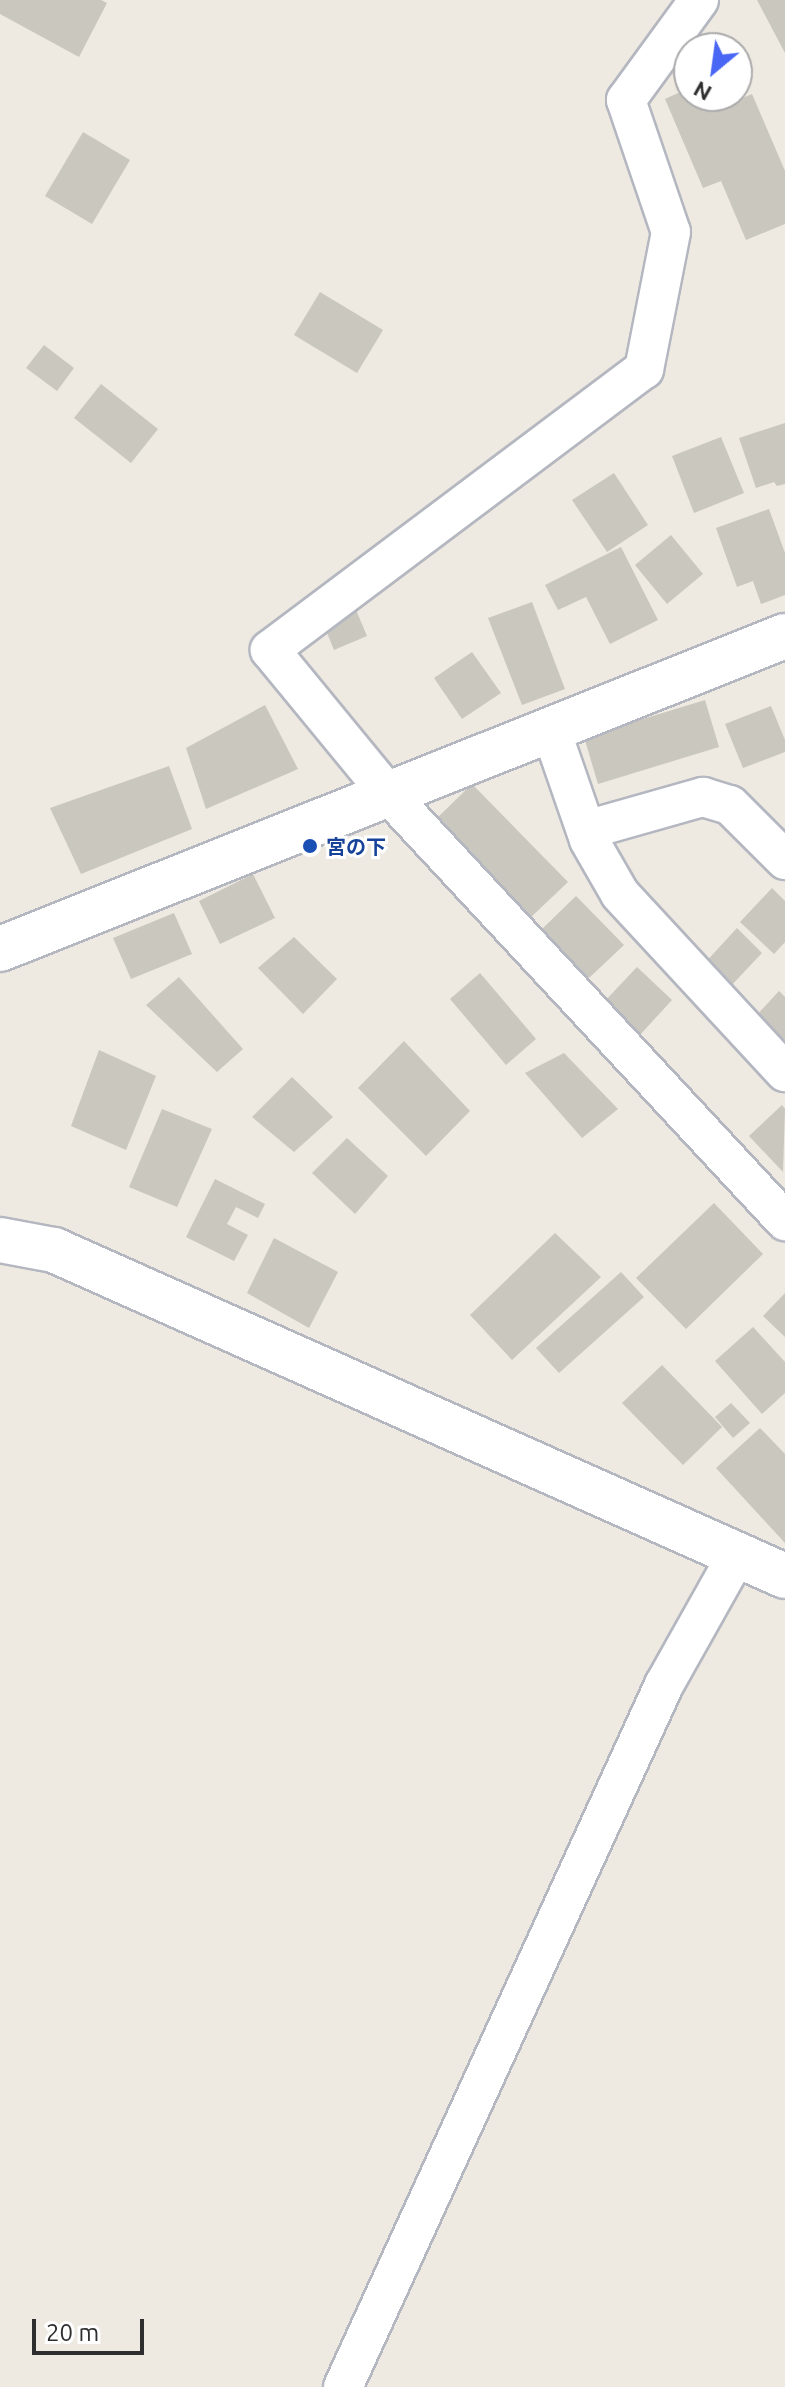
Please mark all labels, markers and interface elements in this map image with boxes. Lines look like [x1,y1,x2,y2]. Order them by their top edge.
north arrow [673,32,753,112]
text: N [689,77,715,107]
place label: 宮の下 [326,834,386,858]
marker: 宮の下 [301,837,319,855]
scale bar [36,2303,148,2353]
text: 20 m [46,2319,99,2346]

